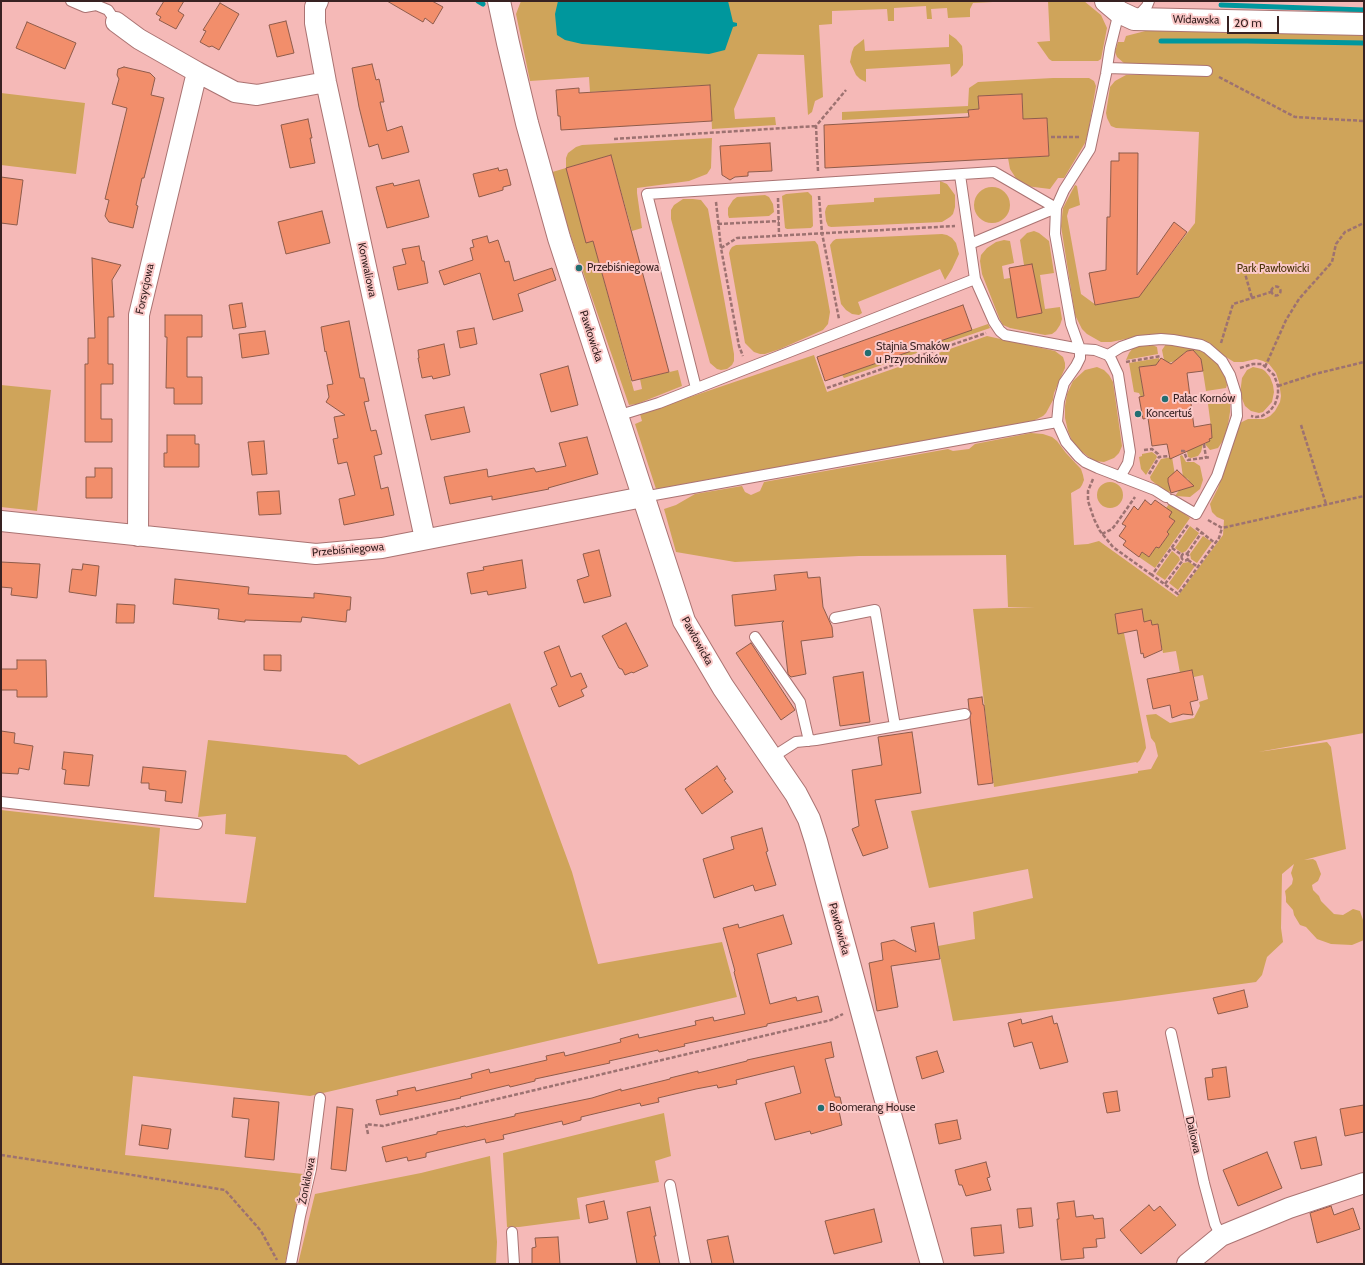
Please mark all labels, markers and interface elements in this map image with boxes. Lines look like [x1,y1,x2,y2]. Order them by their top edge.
scale bar [1229,8,1281,34]
street label: Widawska [1173,13,1219,27]
text: 20 m [1234,15,1262,30]
street label: Konwaliowa [355,242,379,298]
place label: Przebiśniegowa [587,261,659,275]
park label: Park Pawłowicki [1237,262,1309,276]
street label: Forsycjowa [133,263,157,315]
marker: Przebiśniegowa [574,263,584,273]
street label: Pawłowicka [576,309,606,363]
place label: Stajnia Smaków u Przyrodników [876,340,950,366]
marker: Stajnia Smaków u Przyrodników [863,348,873,358]
place label: Pałac Kornów [1173,392,1235,406]
marker: Pałac Kornów [1160,394,1170,404]
place label: Koncertuś [1146,407,1192,421]
marker: Koncertuś [1133,409,1143,419]
street label: Przebiśniegowa [311,540,385,560]
street label: Pawłowicka [678,614,716,668]
street label: Pawłowicka [826,902,852,956]
place label: Boomerang House [829,1101,915,1115]
marker: Boomerang House [816,1103,826,1113]
street label: Daliowa [1182,1115,1204,1155]
street label: Żonkilowa [296,1157,318,1205]

